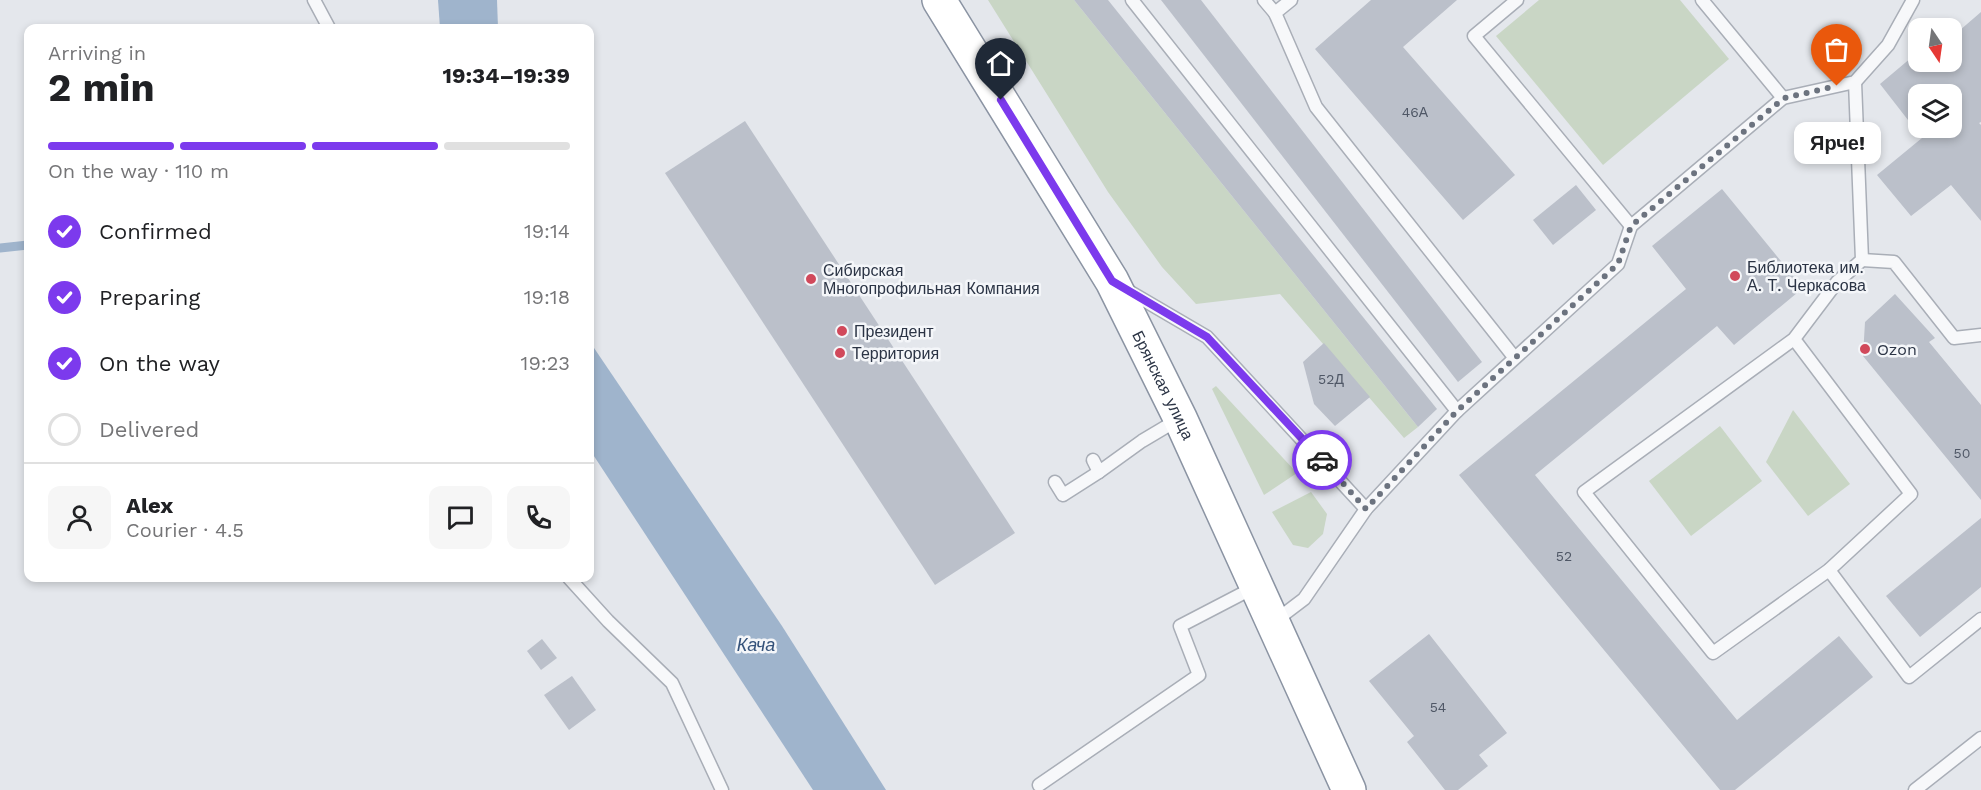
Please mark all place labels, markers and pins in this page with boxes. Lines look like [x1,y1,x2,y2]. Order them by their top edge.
pin [1811,24,1862,86]
pin [975,38,1026,100]
callout: Ярче! [1794,122,1880,164]
place label: Библиотека им. А. Т. Черкасова [1747,258,1866,295]
place label: Сибирская Многопрофильная Компания [823,261,1040,298]
marker: Библиотека им. А. Т. Черкасова [1728,269,1742,283]
marker: Сибирская Многопрофильная Компания [804,272,818,286]
place label: Президент [854,322,934,341]
marker: Президент [835,324,849,338]
place label: Ozon [1877,340,1917,359]
marker: Ozon [1858,342,1872,356]
place label: Территория [852,344,939,363]
marker: Территория [833,346,847,360]

